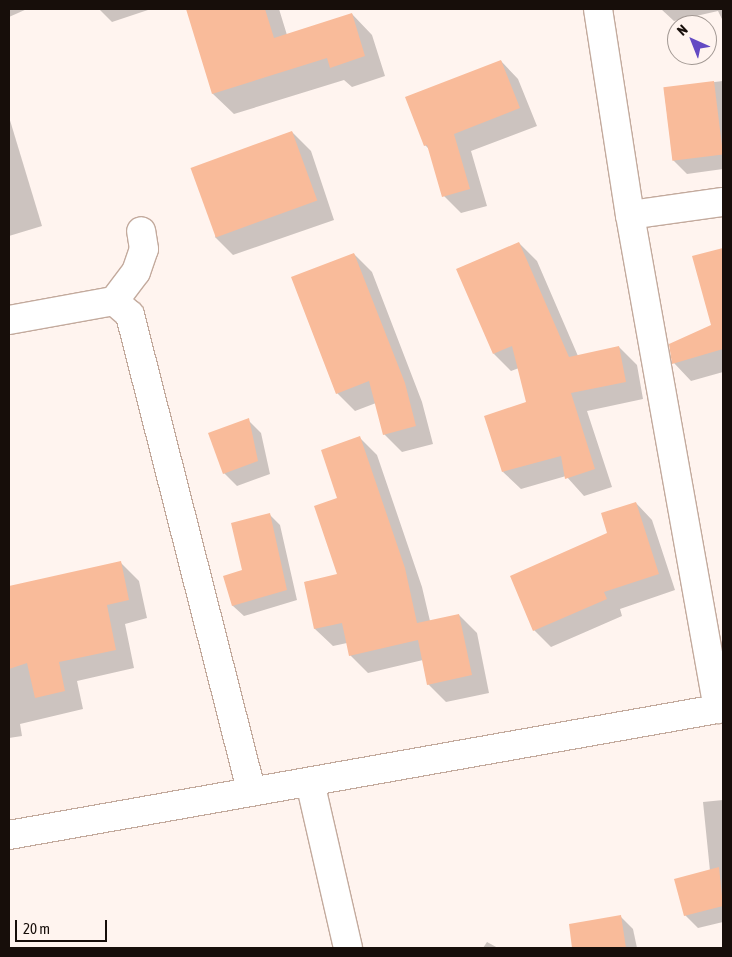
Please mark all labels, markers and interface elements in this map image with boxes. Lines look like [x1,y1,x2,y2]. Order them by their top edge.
north arrow [667,15,717,65]
text: N [674,21,691,39]
scale bar [18,910,110,942]
text: 20 m [23,920,50,937]

